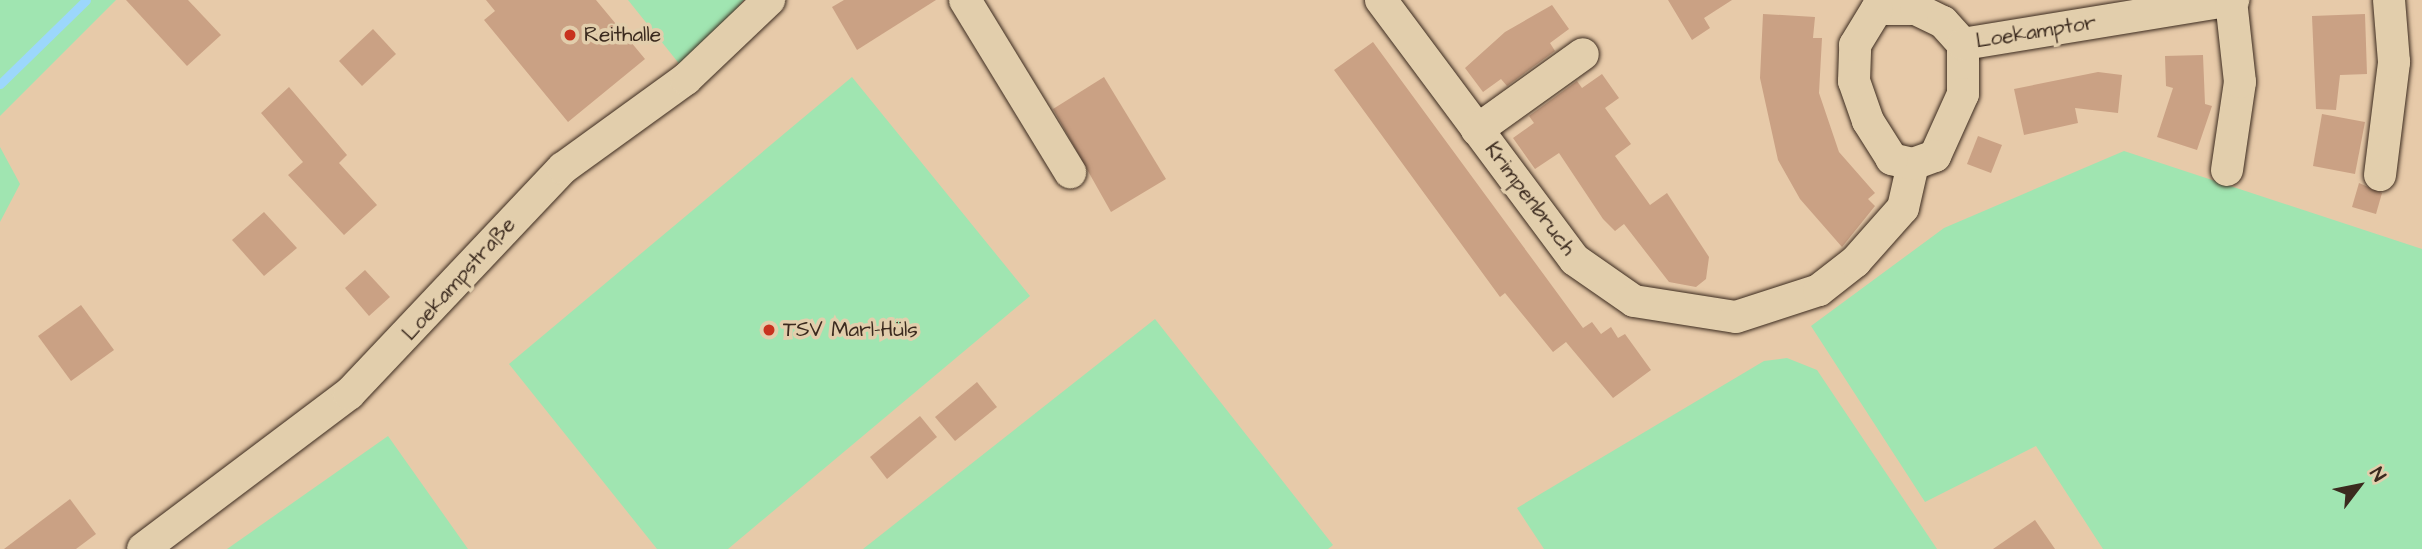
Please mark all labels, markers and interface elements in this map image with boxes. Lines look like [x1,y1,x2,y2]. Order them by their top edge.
street label: Loekamptor [1974,10,2098,54]
place label: Reithalle [584,22,661,48]
marker: Reithalle [562,27,578,43]
street label: Krimpenbruch [1479,137,1581,261]
street label: Loekampstraße [397,212,521,346]
place label: TSV Marl-Hüls [783,317,918,343]
marker: TSV Marl-Hüls [761,322,777,338]
north arrow [2324,451,2394,521]
text: N [2363,462,2392,487]

